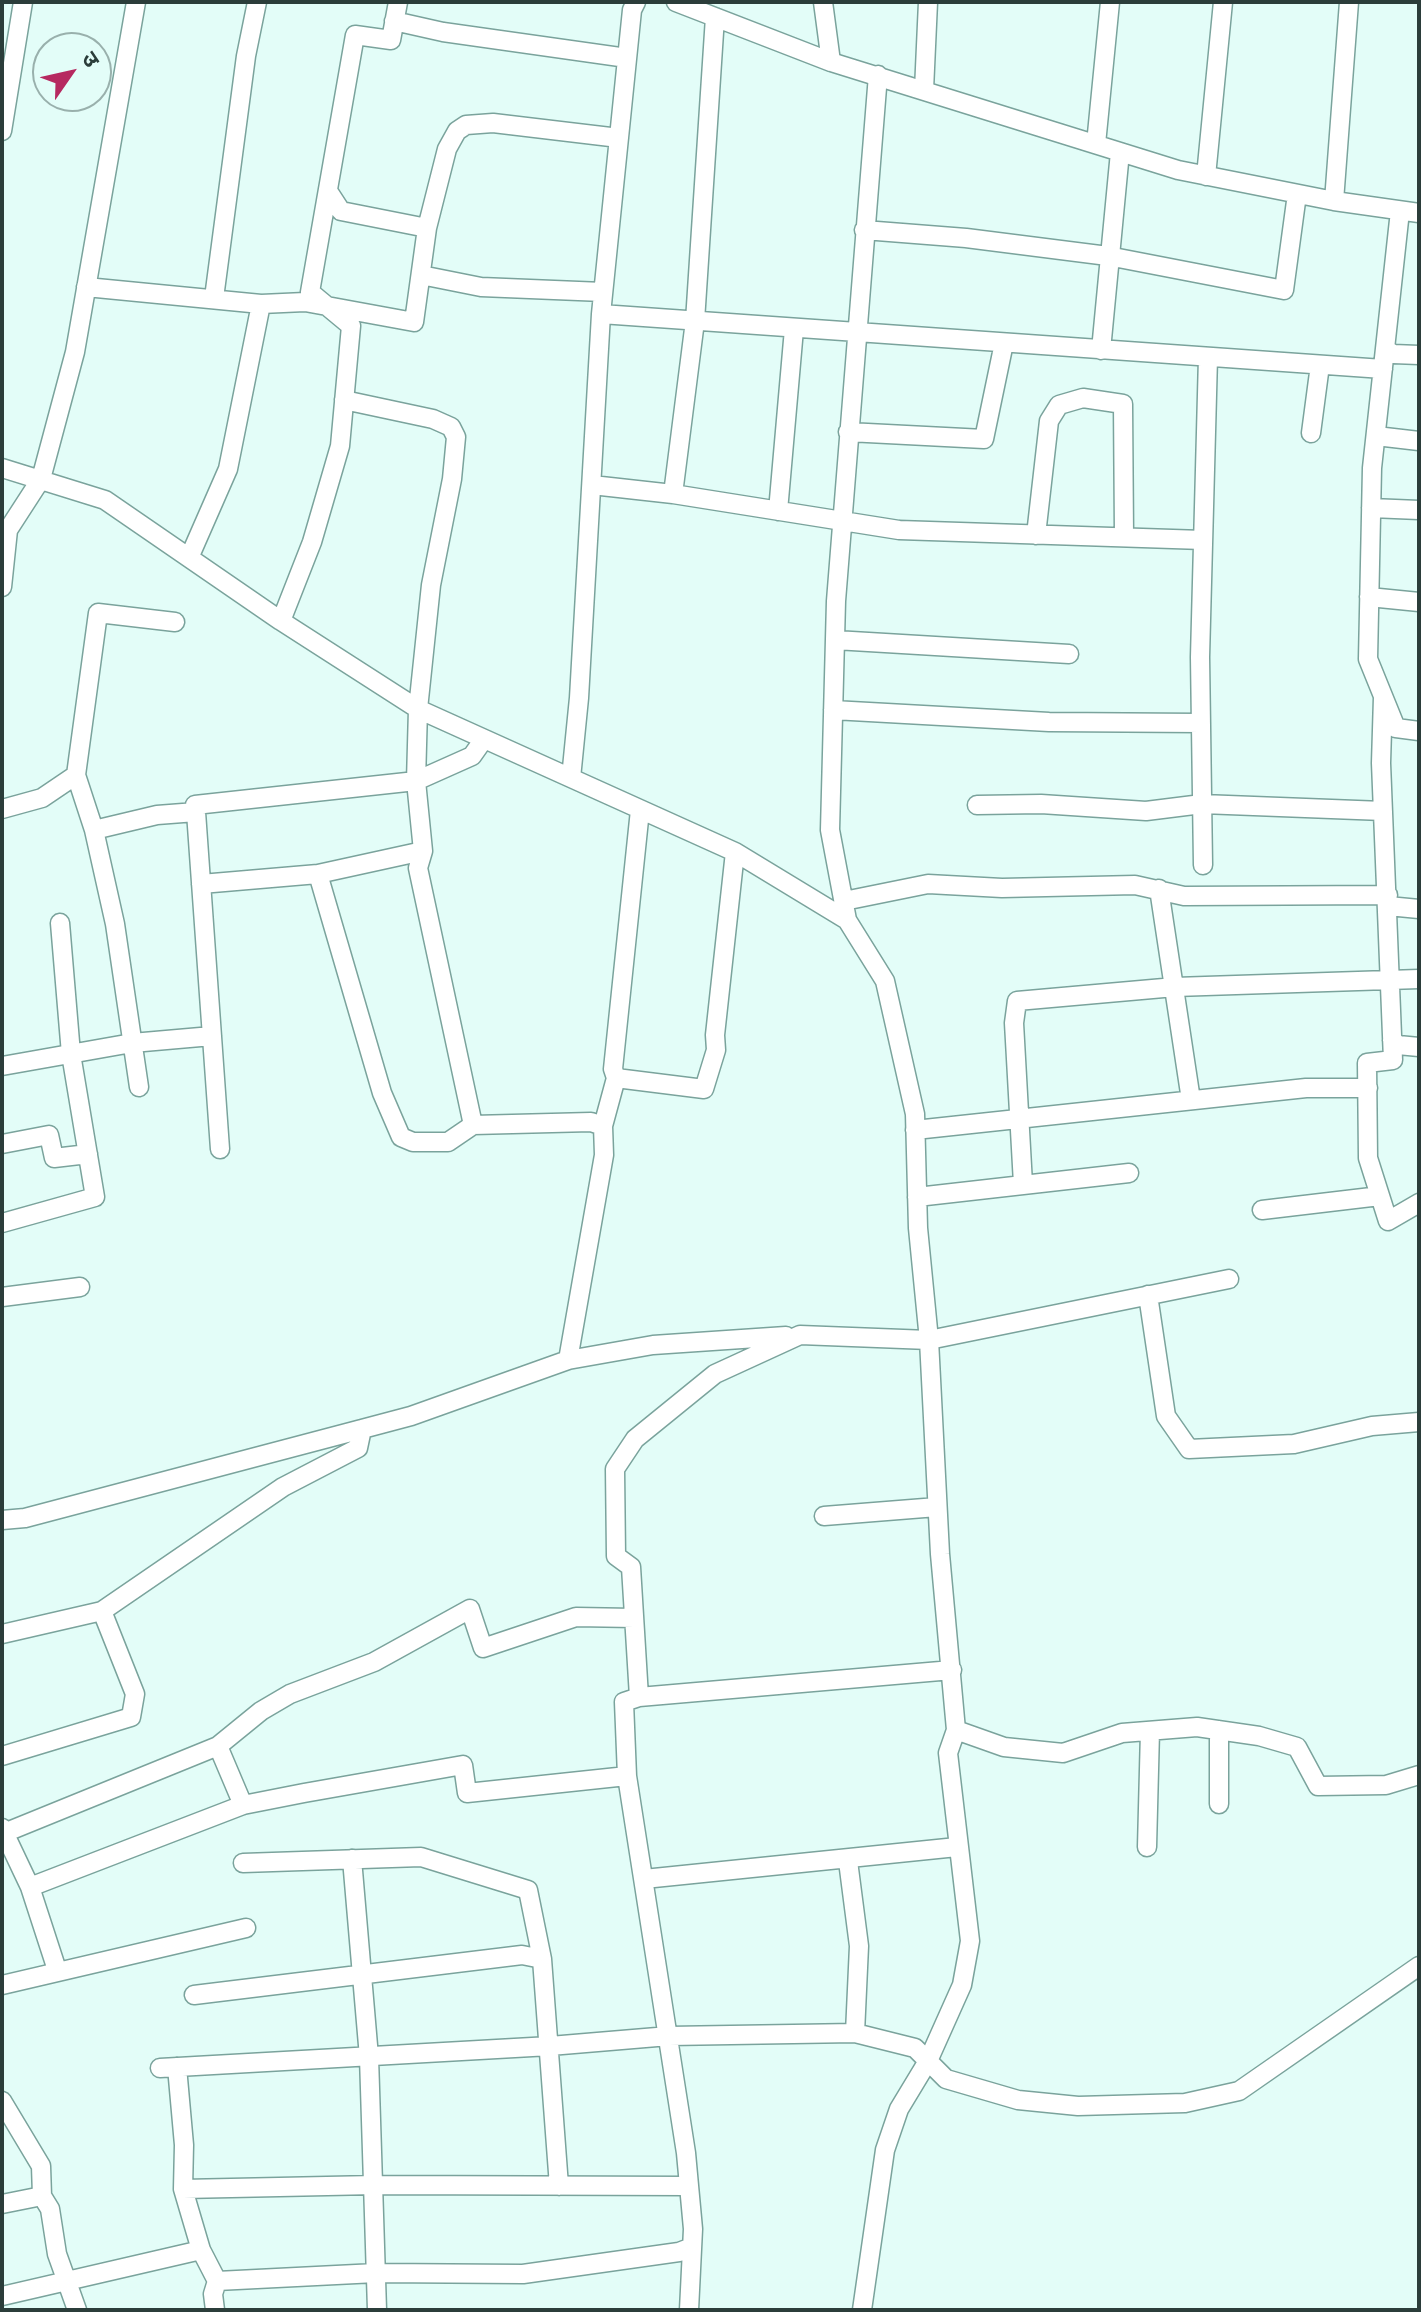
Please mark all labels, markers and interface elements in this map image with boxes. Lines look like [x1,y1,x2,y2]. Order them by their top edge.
north arrow [32,32,112,112]
text: उ [76,47,105,72]

